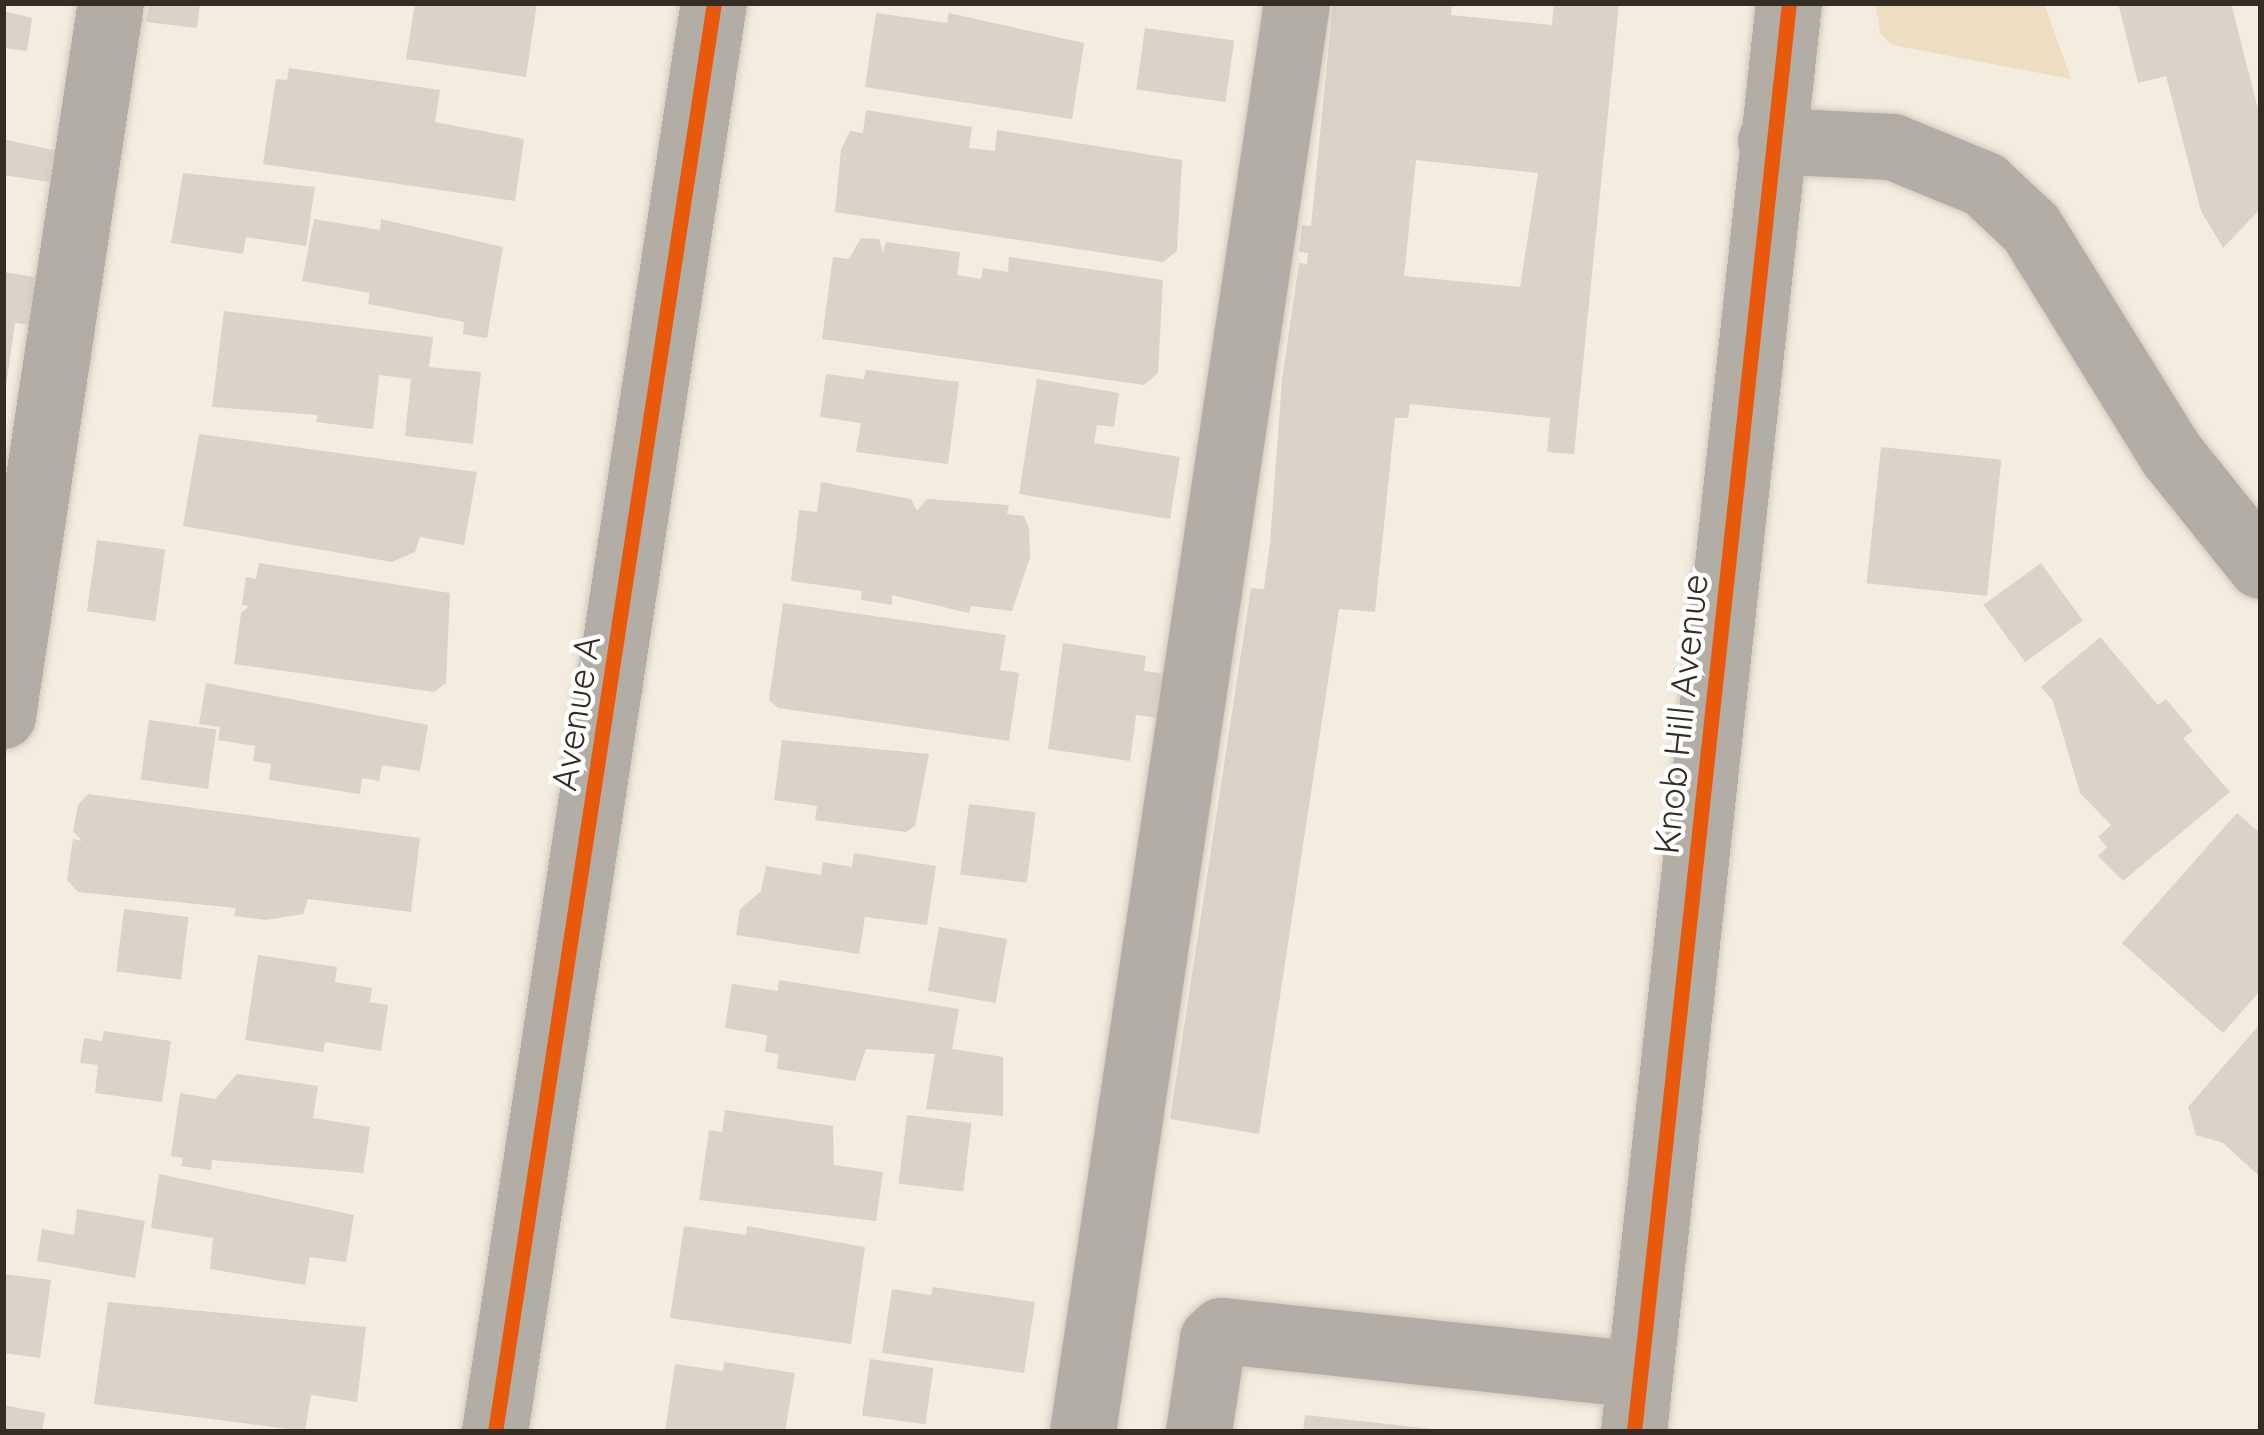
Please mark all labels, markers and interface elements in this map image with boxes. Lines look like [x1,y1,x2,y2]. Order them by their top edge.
street label: Knob Hill Avenue [1644,572,1716,856]
street label: Avenue A [541,632,609,794]

